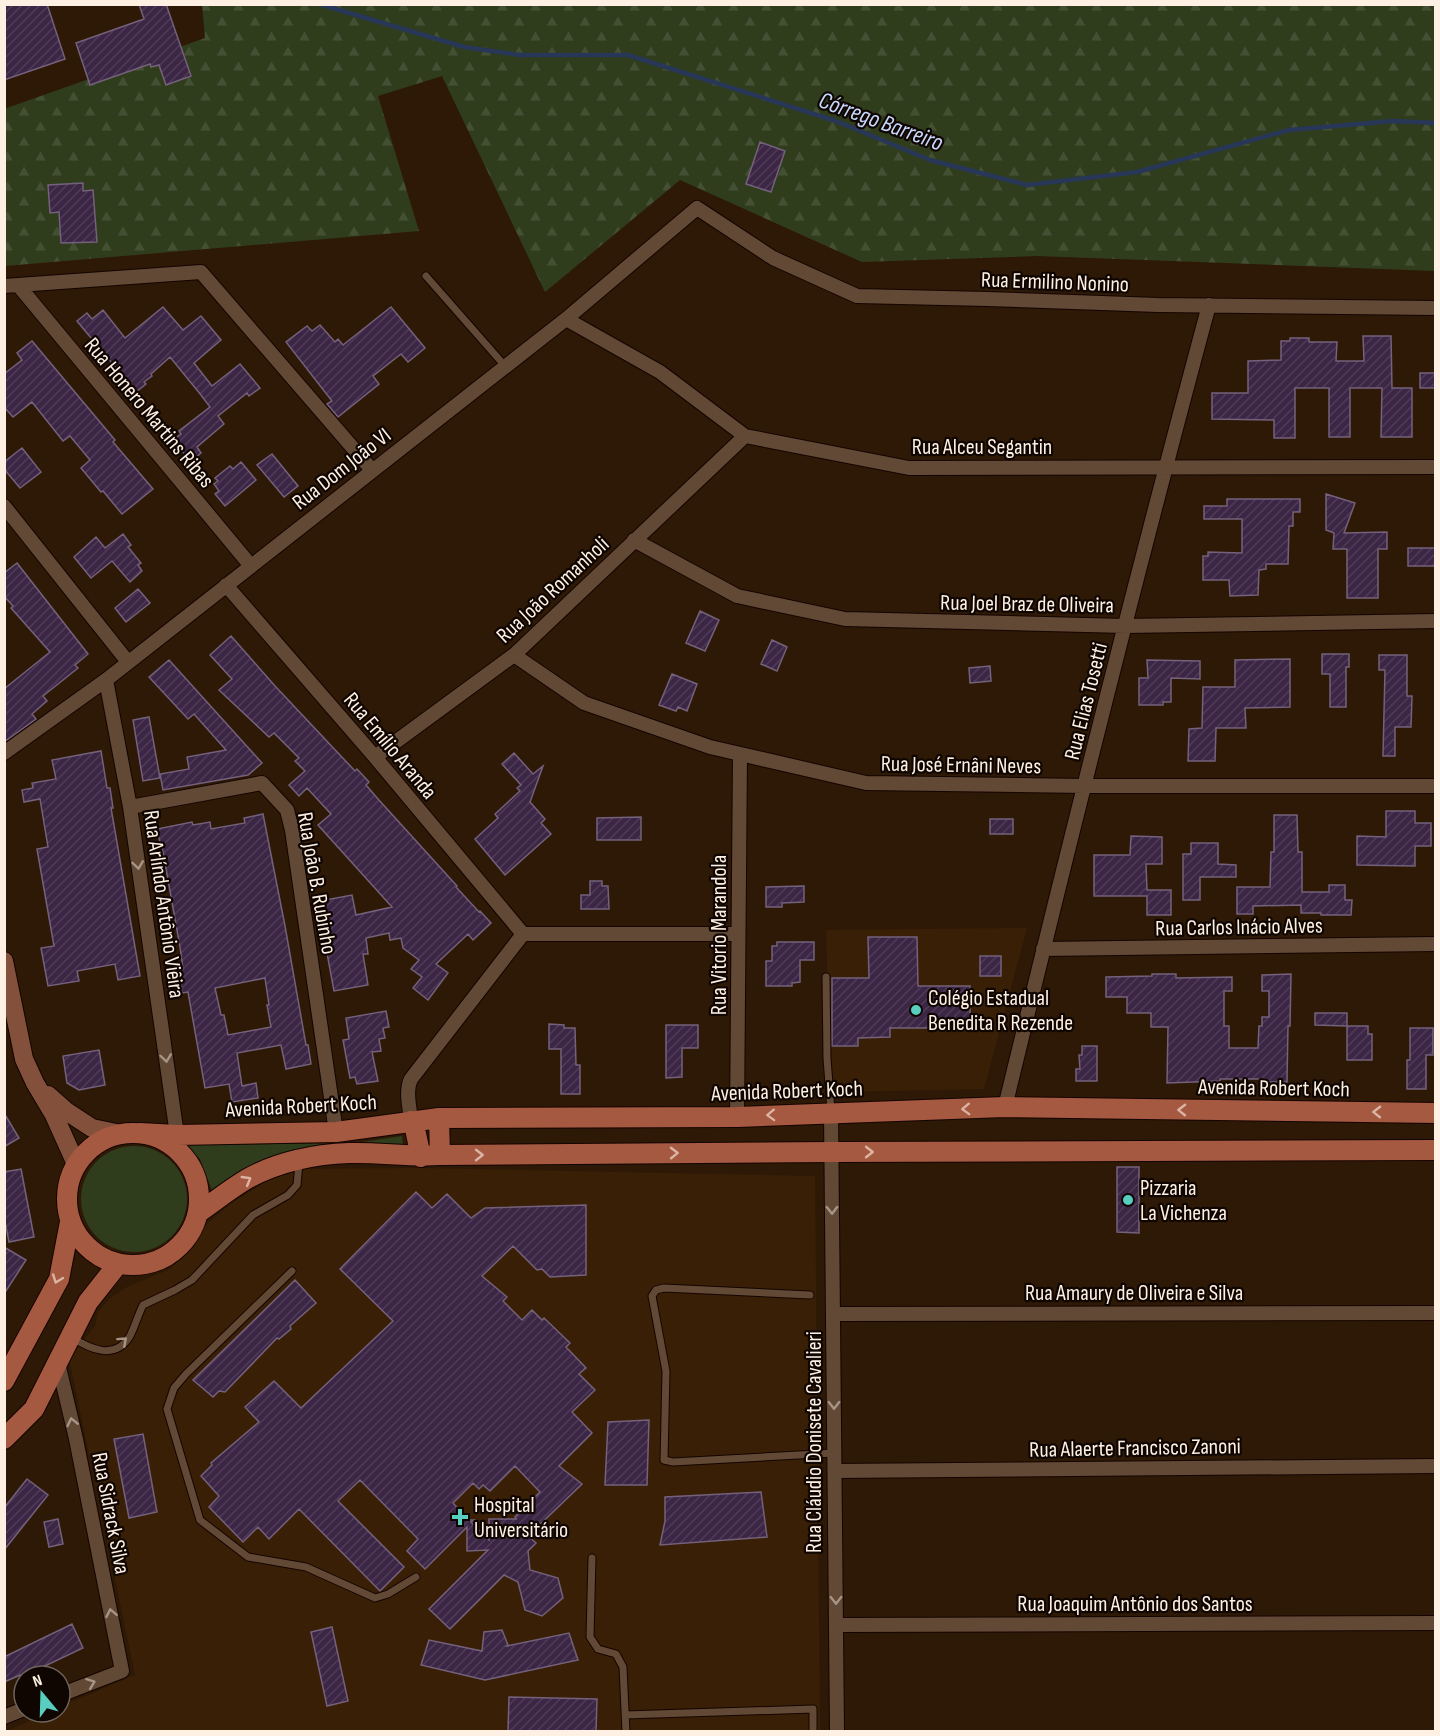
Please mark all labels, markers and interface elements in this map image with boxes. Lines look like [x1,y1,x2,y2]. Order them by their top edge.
water label: Córrego Barreiro [815,86,947,157]
street label: Rua Ermilino Nonino [981,266,1129,299]
street label: Rua Honero Martins Ribas [78,332,220,494]
street label: Rua Dom João VI [287,422,397,516]
street label: Rua Alceu Segantin [912,434,1052,461]
street label: Rua João Romanholi [491,531,615,649]
street label: Rua Joel Braz de Oliveira [940,589,1114,620]
street label: Rua Elias Tosetti [1059,640,1114,763]
street label: Rua Emílio Aranda [337,687,442,805]
street label: Rua José Ernâni Neves [881,751,1042,780]
street label: Rua Arlíndo Antônio Viêira [137,809,190,1000]
street label: Rua João B. Rubinho [291,810,342,956]
street label: Rua Vitorio Marandola [706,855,733,1015]
one-way arrow [132,860,144,869]
street label: Rua Carlos Inácio Alves [1155,913,1323,942]
place label: Colégio Estadual Benedita R Rezende [928,985,1073,1037]
marker: Colégio Estadual Benedita R Rezende [909,1003,923,1017]
one-way arrow [159,1053,171,1063]
street label: Avenida Robert Koch [1197,1074,1350,1103]
street label: Avenida Robert Koch [710,1075,863,1108]
street label: Avenida Robert Koch [224,1089,378,1124]
one-way arrow [962,1102,971,1115]
one-way arrow [1178,1104,1187,1116]
one-way arrow [1373,1106,1382,1119]
one-way arrow [767,1109,776,1122]
one-way arrow [864,1146,873,1158]
one-way arrow [669,1147,678,1159]
one-way arrow [474,1149,483,1161]
place label: Pizzaria La Vichenza [1140,1175,1227,1227]
one-way arrow [241,1176,251,1188]
marker: Pizzaria La Vichenza [1121,1193,1135,1207]
one-way arrow [826,1206,838,1215]
one-way arrow [52,1273,65,1283]
street label: Rua Amaury de Oliveira e Silva [1025,1280,1243,1307]
street label: Rua Cláudio Donisete Cavalieri [801,1331,828,1553]
one-way arrow [116,1337,126,1348]
one-way arrow [828,1401,840,1410]
one-way arrow [67,1417,80,1427]
street label: Rua Alaerte Francisco Zanoni [1029,1433,1241,1464]
street label: Rua Sidrack Silva [86,1450,136,1576]
place label: Hospital Universitário [474,1492,568,1544]
marker: Hospital Universitário [451,1508,469,1526]
street label: Rua Joaquim Antônio dos Santos [1017,1591,1253,1618]
one-way arrow [829,1596,842,1605]
one-way arrow [105,1609,118,1619]
north arrow [12,1664,72,1724]
text: N [30,1671,45,1692]
one-way arrow [85,1678,96,1690]

